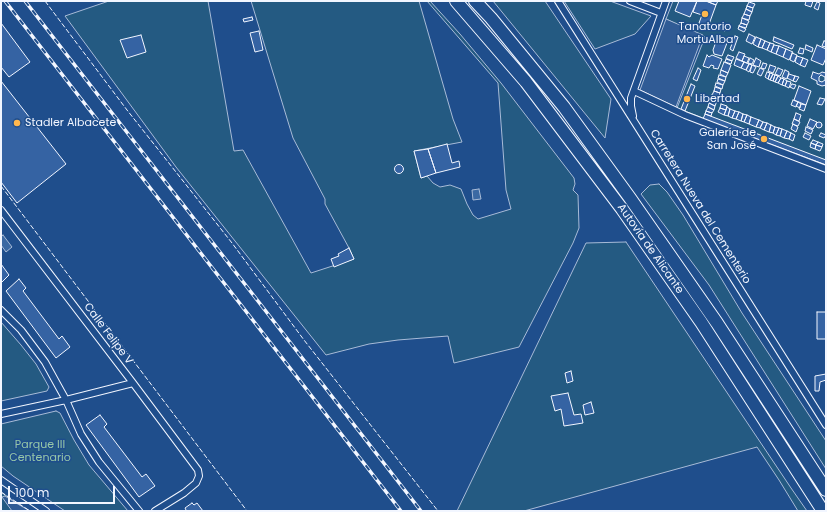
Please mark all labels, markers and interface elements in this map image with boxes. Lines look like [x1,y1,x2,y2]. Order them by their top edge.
marker: Tanatorio MortuAlba [700,9,710,19]
place label: Tanatorio MortuAlba [677,20,733,46]
place label: Libertad [695,92,740,106]
marker: Libertad [682,94,692,104]
place label: Stadler Albacete [25,116,116,130]
marker: Stadler Albacete [12,118,22,128]
place label: Galería de San José [699,126,756,152]
street label: Carretera Nueva del Cementerio [647,127,753,287]
marker: Galería de San José [759,134,769,144]
street label: Autovía de Alicante [614,201,686,297]
street label: Calle Felipe V [81,301,135,367]
park label: Parque III Centenario [9,438,71,464]
scale bar [10,478,117,504]
text: 100 m [15,484,49,501]

